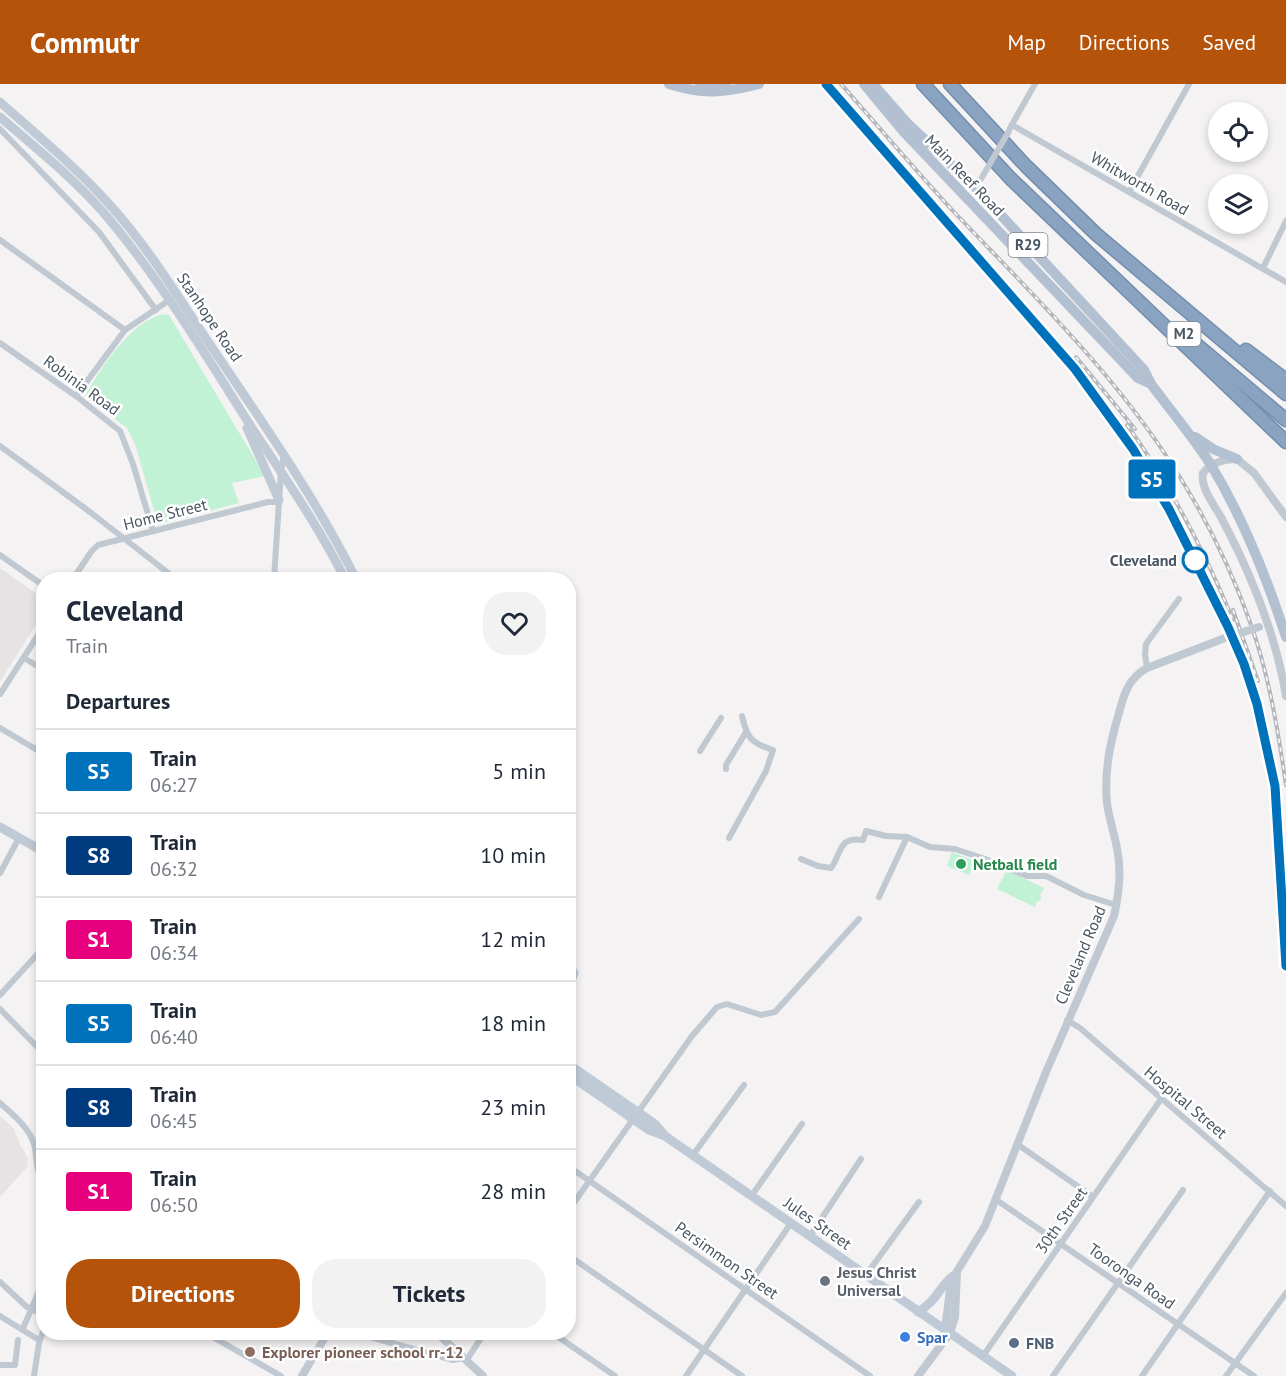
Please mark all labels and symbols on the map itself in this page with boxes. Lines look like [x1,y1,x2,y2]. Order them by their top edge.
street label: Main Reef Road [921,130,1009,220]
street label: Whitworth Road [1087,147,1193,219]
road number: R29 [1008,233,1048,257]
street label: Stanhope Road [173,269,247,365]
road number: M2 [1168,322,1200,346]
street label: Robinia Road [40,351,124,419]
line badge: S5 [1125,460,1179,498]
street label: Home Street [121,494,209,534]
marker: Cleveland [1182,547,1208,573]
place label: Cleveland [1110,550,1177,570]
place label: Netball field [973,854,1058,874]
marker: Netball field [954,857,968,871]
street label: Cleveland Road [1050,903,1110,1007]
street label: Hospital Street [1140,1061,1232,1143]
street label: 30th Street [1031,1182,1092,1257]
street label: Jules Street [780,1192,856,1254]
street label: Persimmon Street [672,1217,783,1303]
street label: Tooronga Road [1085,1239,1179,1313]
place label: Jesus Christ Universal [836,1262,917,1300]
marker: Jesus Christ Universal [818,1274,832,1288]
place label: Spar [917,1327,948,1347]
marker: Spar [898,1330,912,1344]
place label: FNB [1026,1333,1054,1353]
marker: FNB [1007,1336,1021,1350]
place label: Explorer pioneer school rr-12 [262,1342,464,1362]
marker: Explorer pioneer school rr-12 [243,1345,257,1359]

